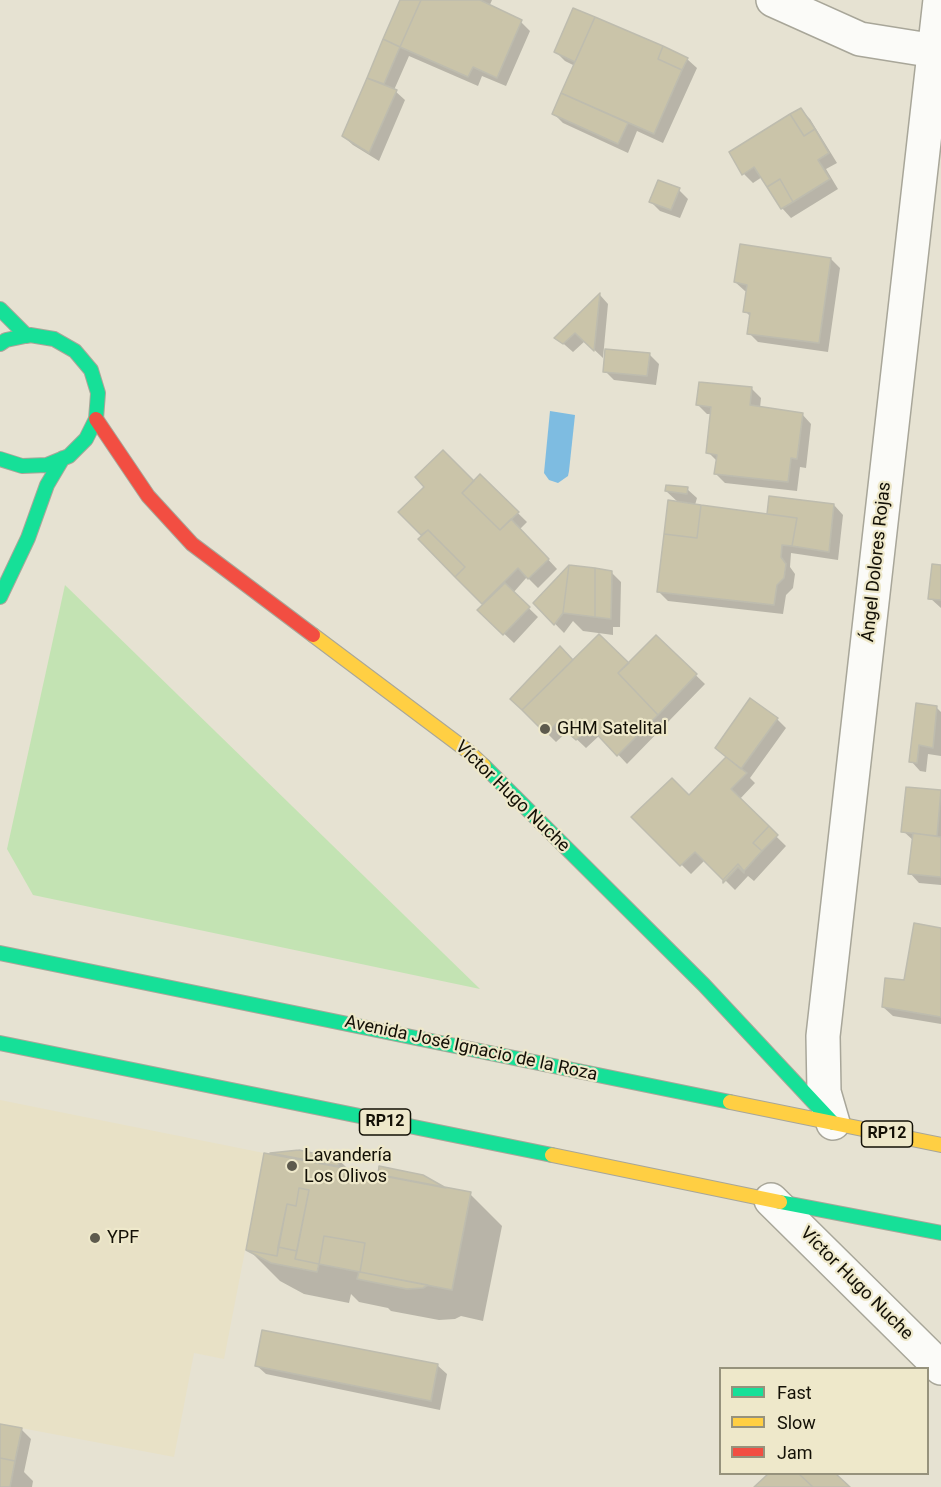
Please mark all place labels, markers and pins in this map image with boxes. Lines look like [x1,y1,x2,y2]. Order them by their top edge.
place label: GHM Satelital [557,718,667,740]
marker: GHM Satelital [538,722,552,736]
place label: Lavandería Los Olivos [304,1145,392,1188]
marker: Lavandería Los Olivos [285,1159,299,1173]
place label: YPF [107,1227,139,1249]
marker: YPF [88,1231,102,1245]

